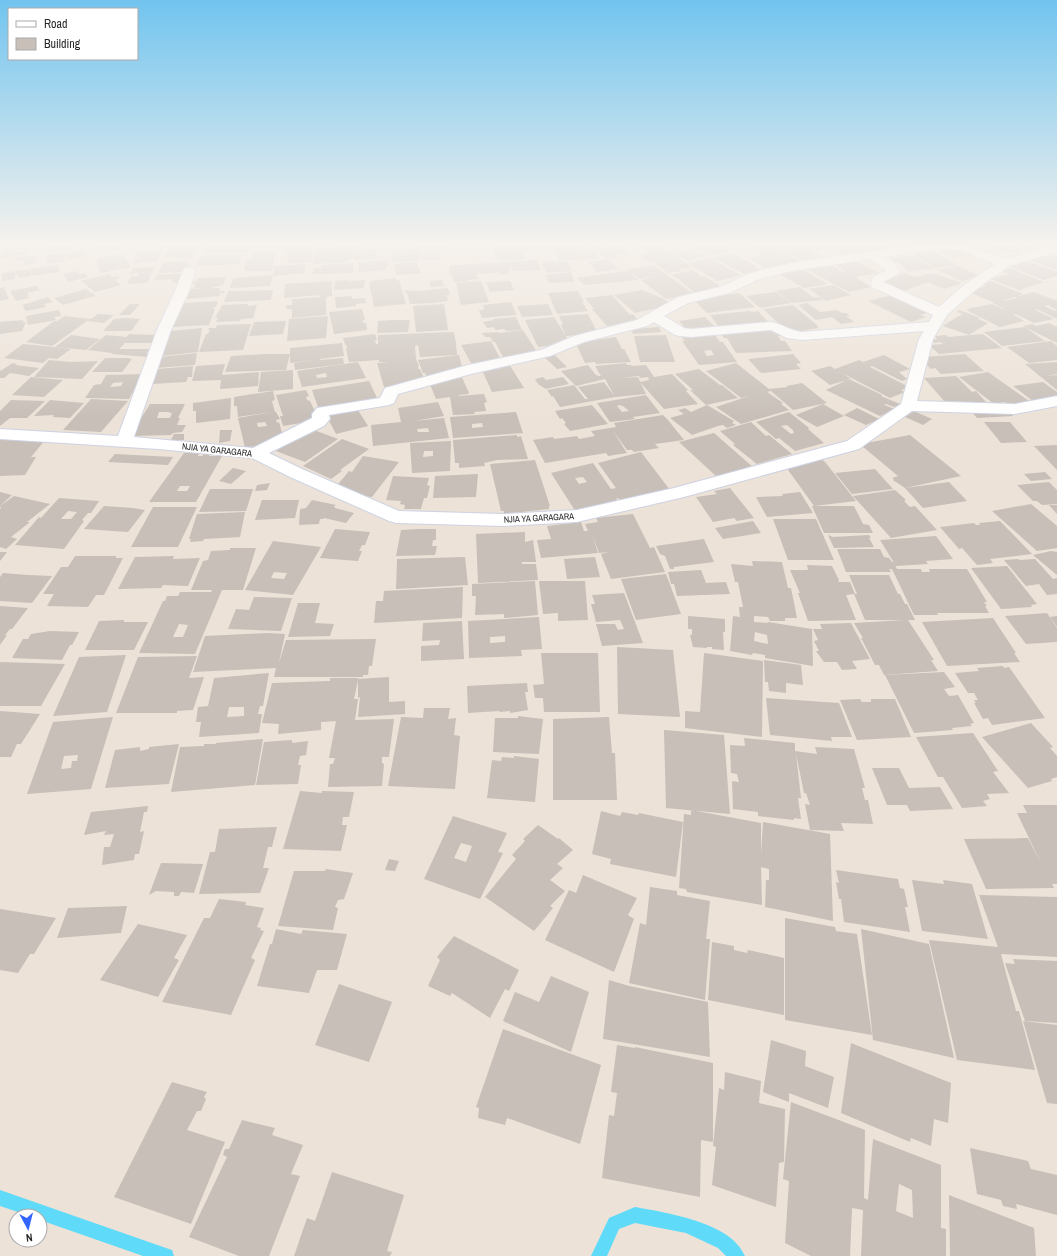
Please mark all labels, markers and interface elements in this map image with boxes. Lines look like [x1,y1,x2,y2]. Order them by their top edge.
legend [8,8,138,60]
text: Road [44,16,68,32]
text: Building [44,36,81,52]
street label: NJIA YA GARAGARA [181,440,253,460]
street label: NJIA YA GARAGARA [504,510,574,526]
north arrow [8,1208,48,1248]
text: N [25,1231,33,1245]

